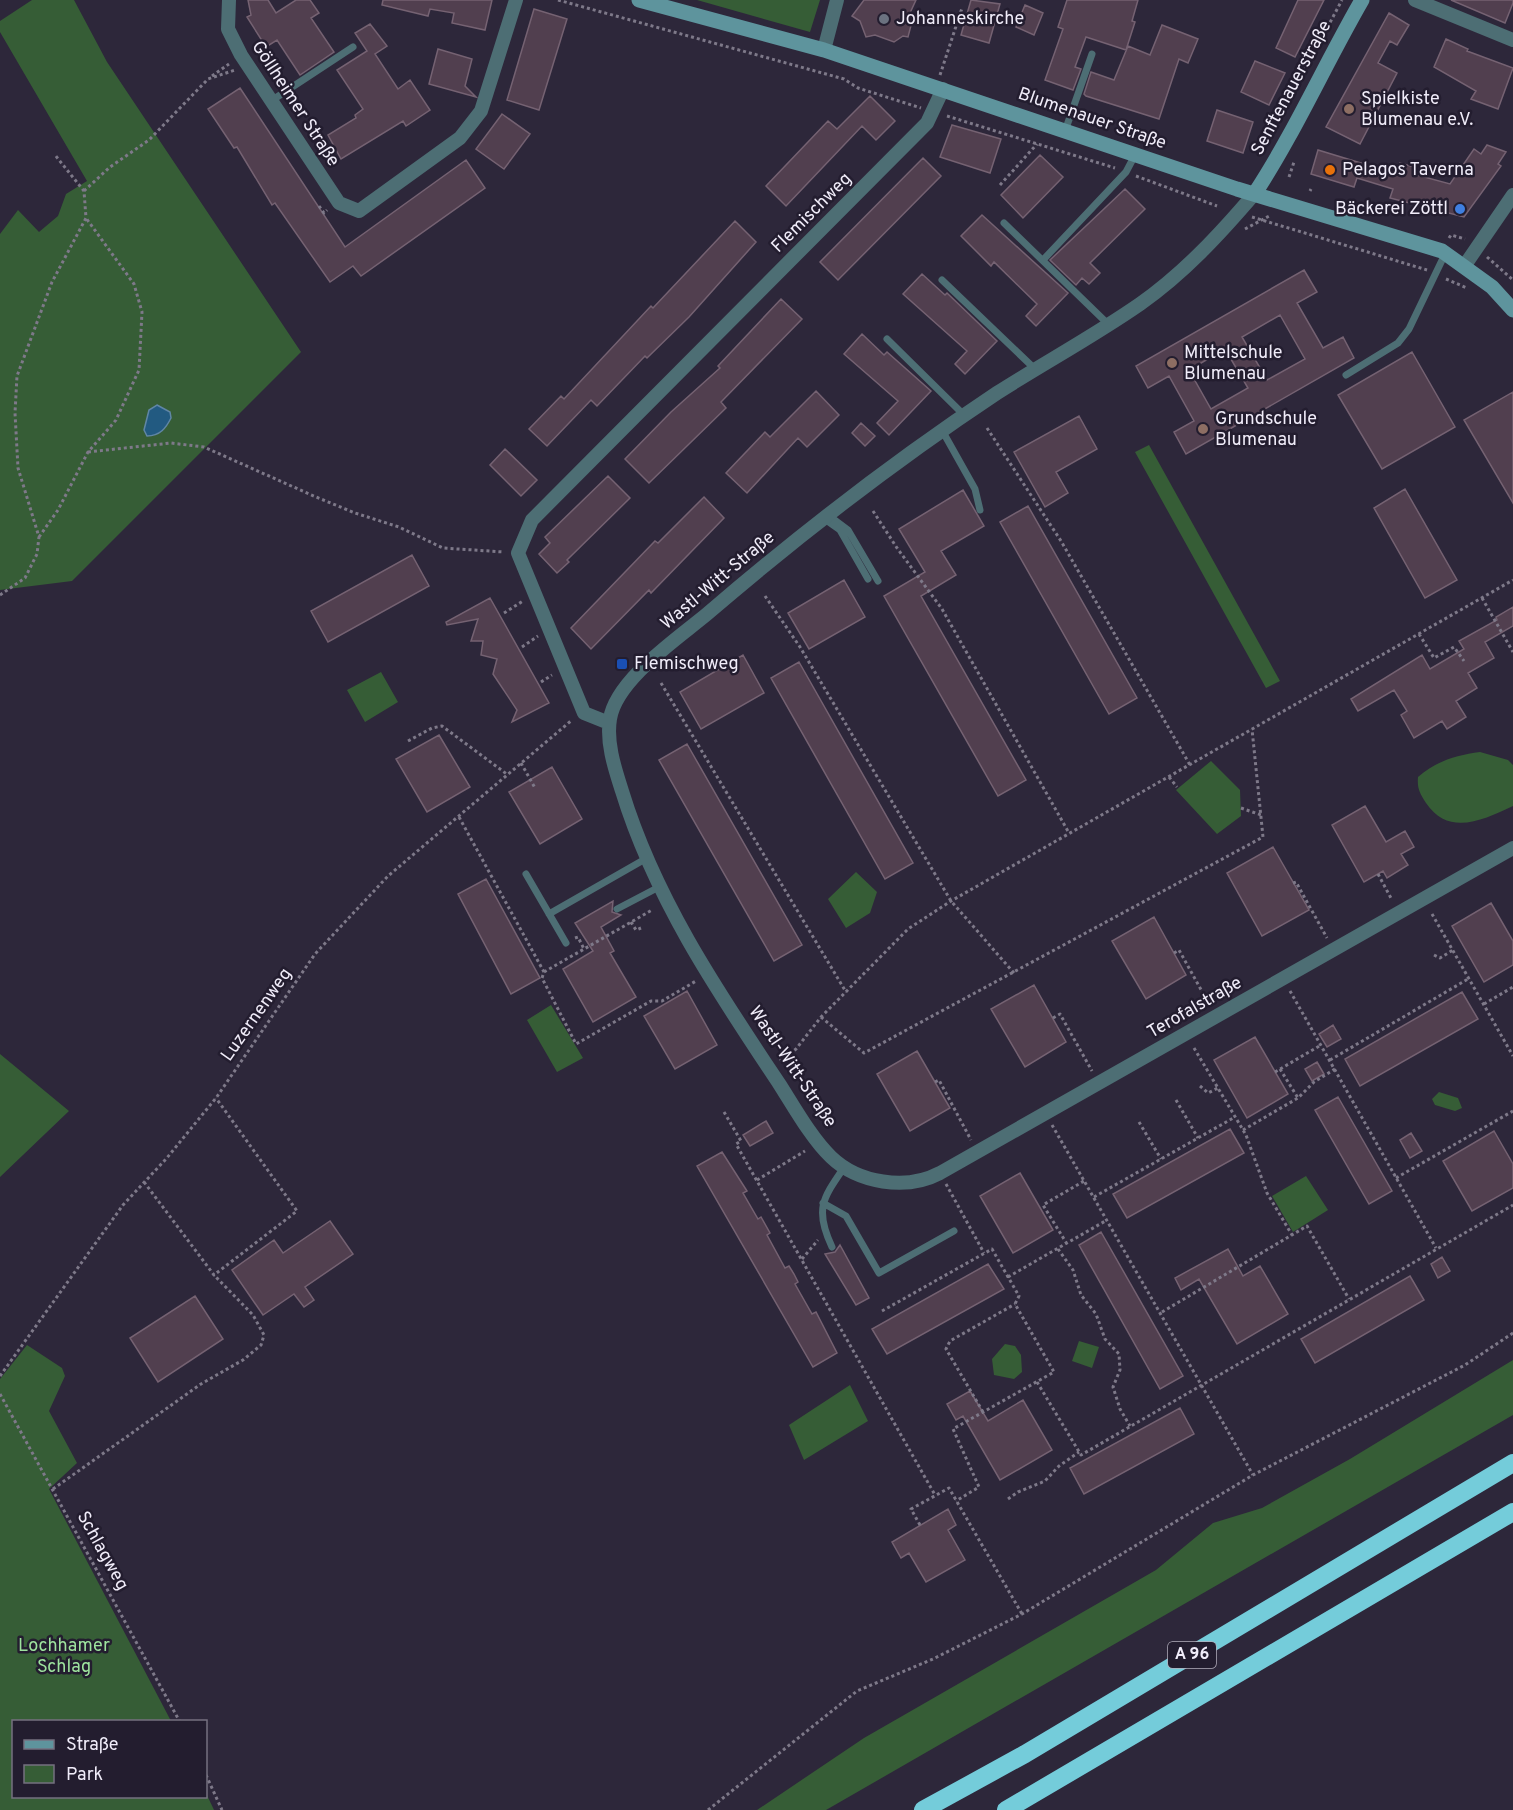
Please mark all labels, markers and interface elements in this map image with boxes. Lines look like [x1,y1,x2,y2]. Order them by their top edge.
place label: Johanneskirche [896,8,1024,31]
marker: Johanneskirche [877,12,891,26]
street label: Senftenauerstraße [1247,17,1337,159]
street label: Göllheimer Straße [246,37,344,171]
street label: Blumenauer Straße [1015,83,1169,155]
place label: Spielkiste Blumenau e.V. [1361,88,1473,132]
marker: Spielkiste Blumenau e.V. [1342,102,1356,116]
place label: Pelagos Taverna [1342,159,1474,182]
marker: Pelagos Taverna [1323,163,1337,177]
street label: Flemischweg [767,168,857,258]
place label: Bäckerei Zöttl [1335,198,1448,221]
marker: Bäckerei Zöttl [1453,202,1467,216]
place label: Mittelschule Blumenau [1184,342,1283,386]
marker: Mittelschule Blumenau [1165,356,1179,370]
place label: Grundschule Blumenau [1215,408,1317,452]
marker: Grundschule Blumenau [1196,422,1210,436]
street label: Wastl-Witt-Straße [656,527,780,635]
place label: Flemischweg [634,653,739,676]
marker: Flemischweg [615,657,629,671]
street label: Luzernenweg [216,964,298,1066]
street label: Terofalstraße [1144,972,1246,1044]
street label: Wastl-Witt-Straße [743,1002,841,1132]
street label: Schlagweg [71,1507,133,1595]
park label: Lochhamer Schlag [18,1635,110,1679]
road number: A 96 [1168,1642,1216,1668]
legend [12,1720,207,1798]
text: Straße [66,1734,118,1757]
text: Park [66,1764,103,1787]

